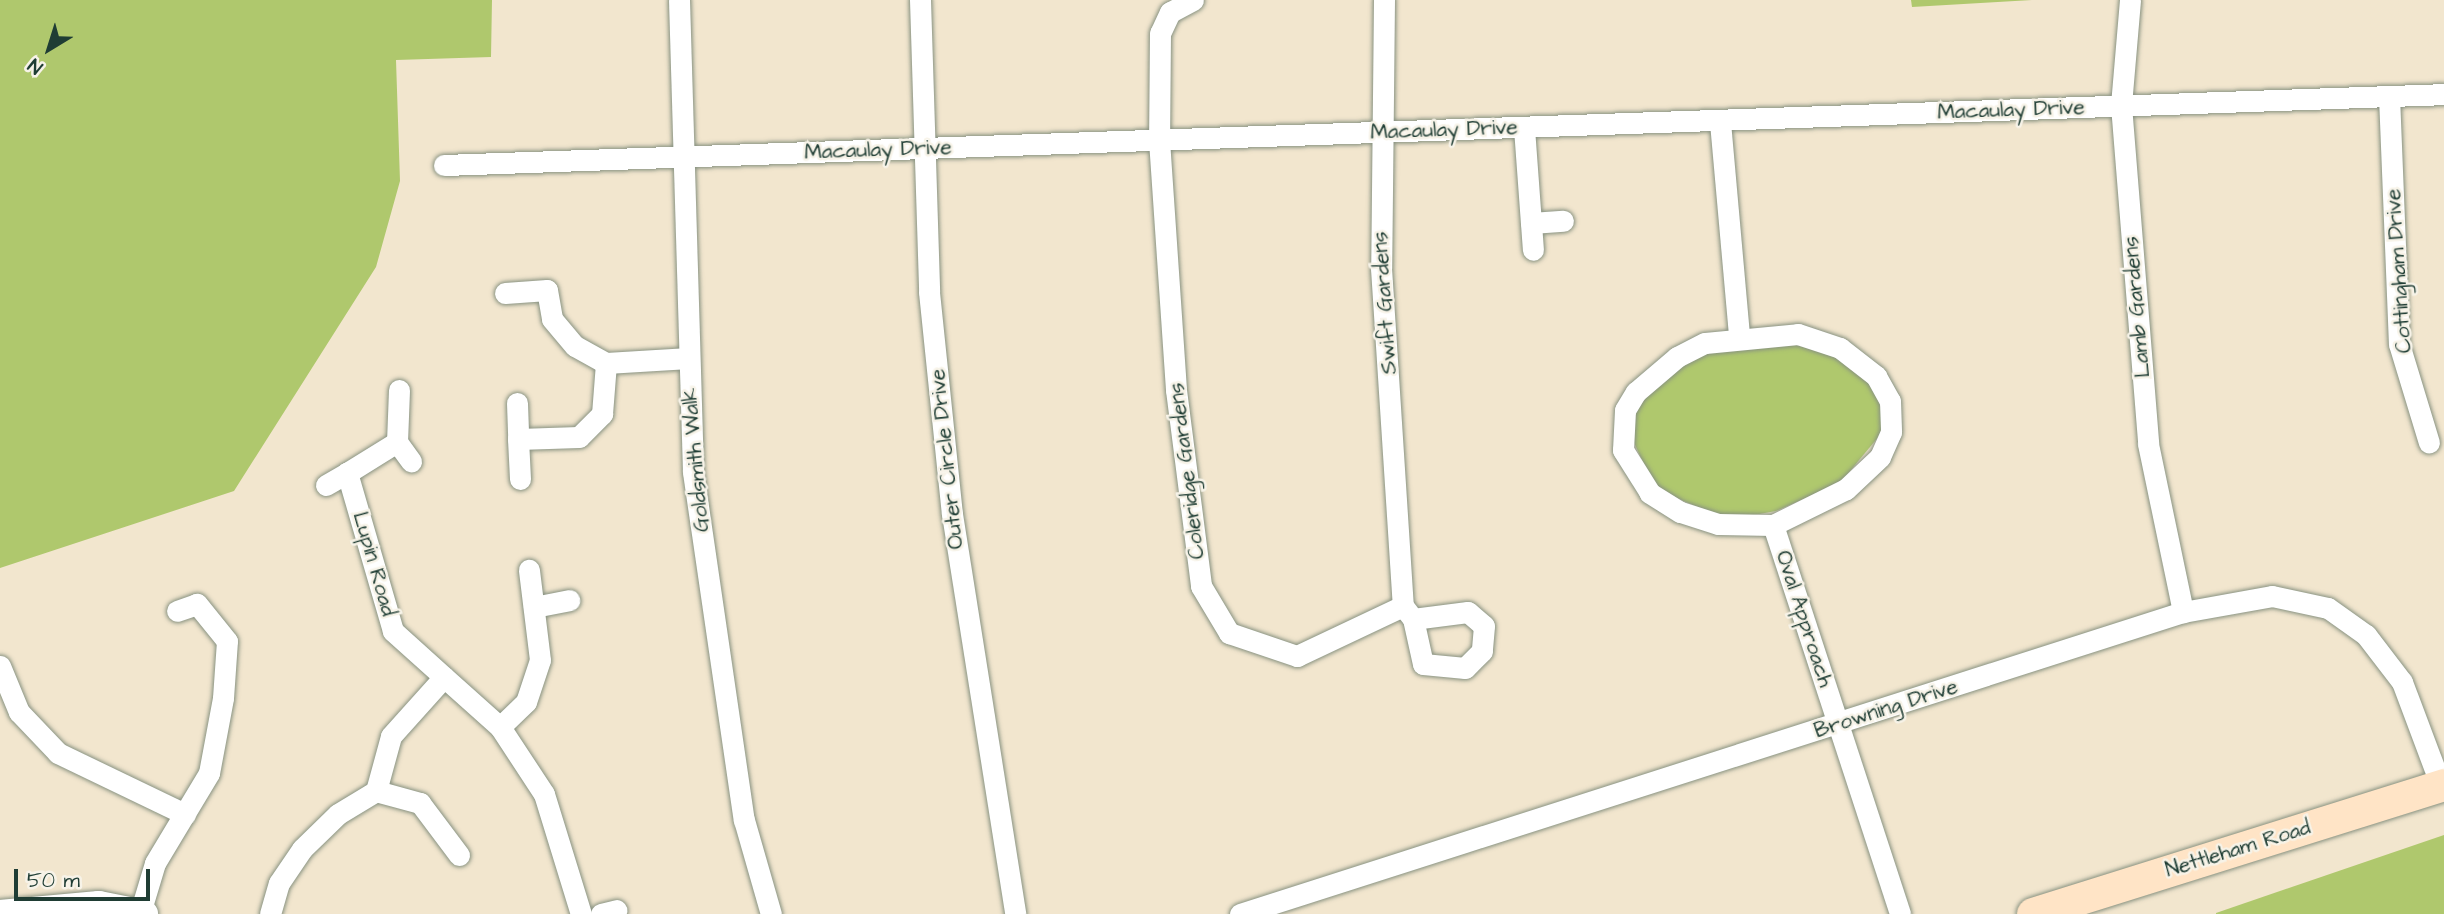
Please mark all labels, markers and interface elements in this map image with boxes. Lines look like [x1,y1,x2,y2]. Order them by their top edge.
north arrow [14,14,84,84]
text: N [23,52,49,80]
street label: Macaulay Drive [1937,95,2085,125]
street label: Macaulay Drive [1370,115,1518,145]
street label: Macaulay Drive [804,135,952,165]
street label: Cottingham Drive [2381,188,2417,354]
street label: Swift Gardens [1367,231,1403,375]
street label: Lamb Gardens [2118,235,2156,379]
street label: Outer Circle Drive [925,368,969,550]
street label: Coleridge Gardens [1164,381,1210,561]
street label: Goldsmith Walk [677,387,715,533]
street label: Lupin Road [347,509,401,619]
street label: Oval Approach [1770,548,1838,690]
street label: Browning Drive [1811,674,1961,744]
street label: Nettleham Road [2162,815,2314,883]
scale bar [18,855,154,899]
text: 50 m [27,866,80,895]

